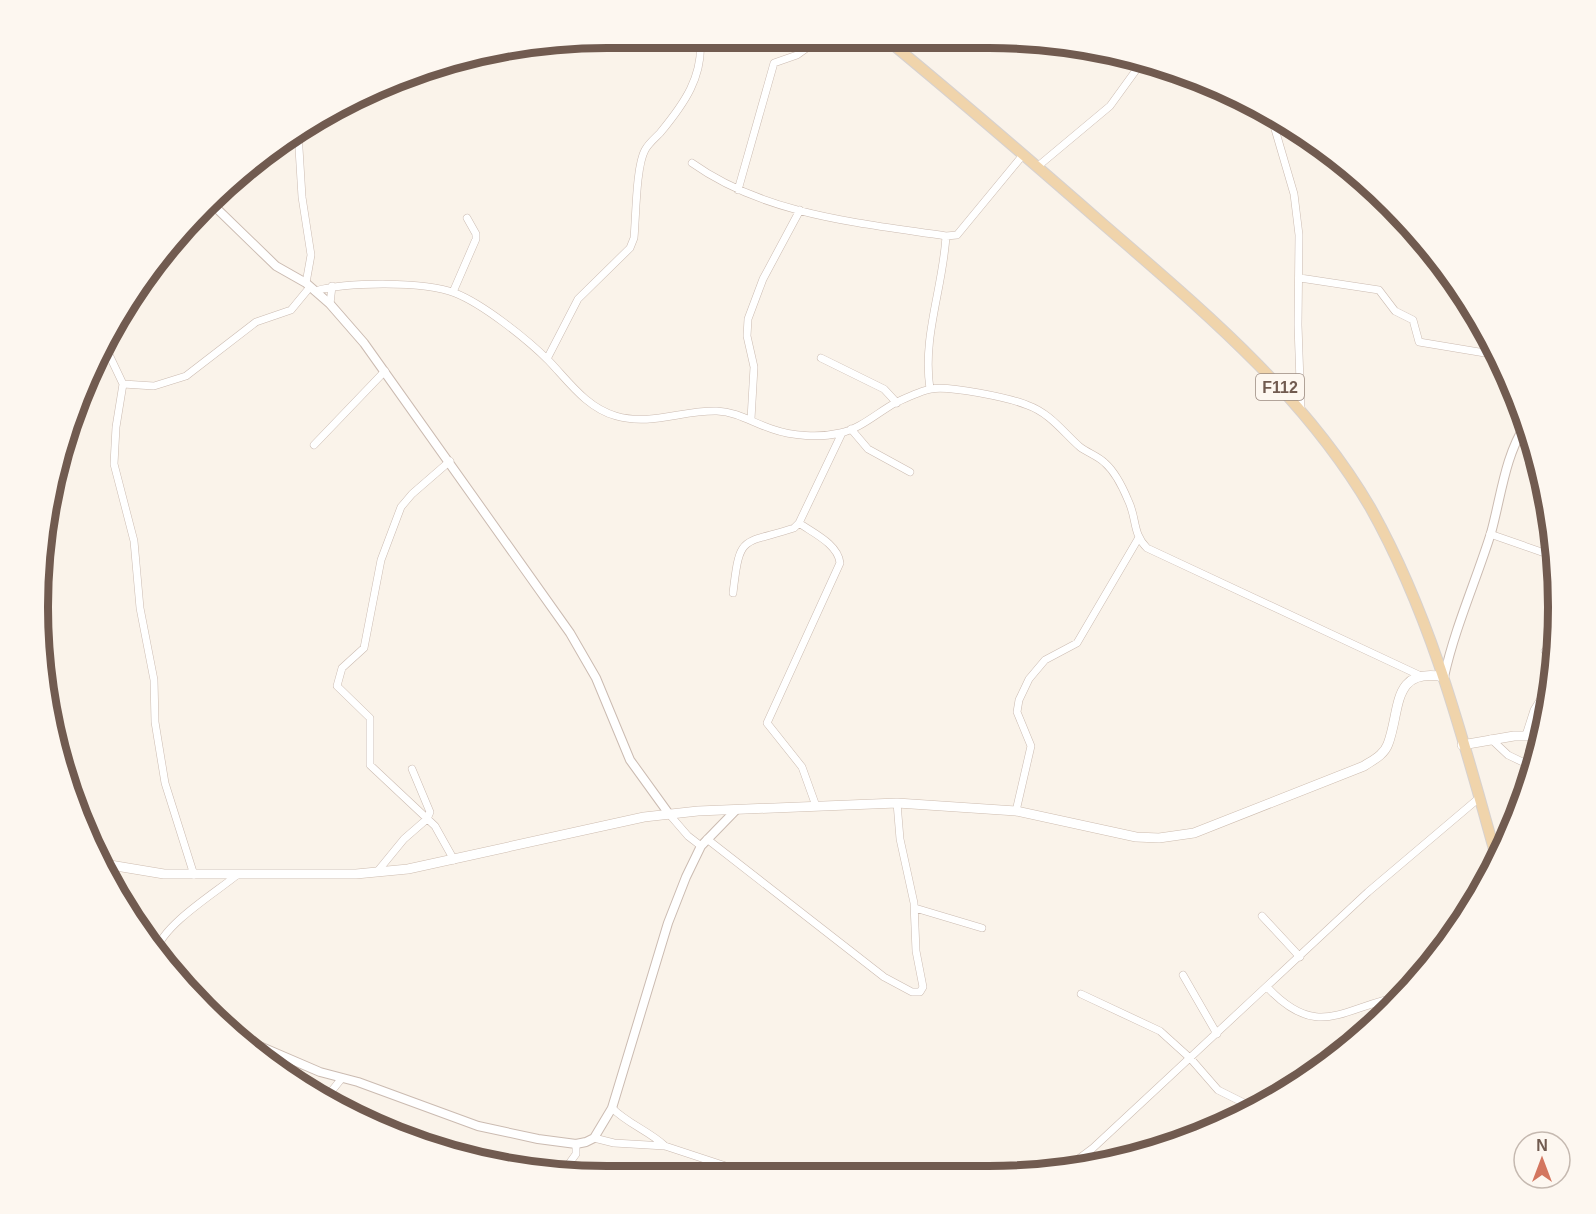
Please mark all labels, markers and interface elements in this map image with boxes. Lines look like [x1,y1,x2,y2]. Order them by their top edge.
road number: F112 [1256,374,1304,400]
north arrow [1512,1130,1572,1190]
text: N [1536,1137,1548,1154]

